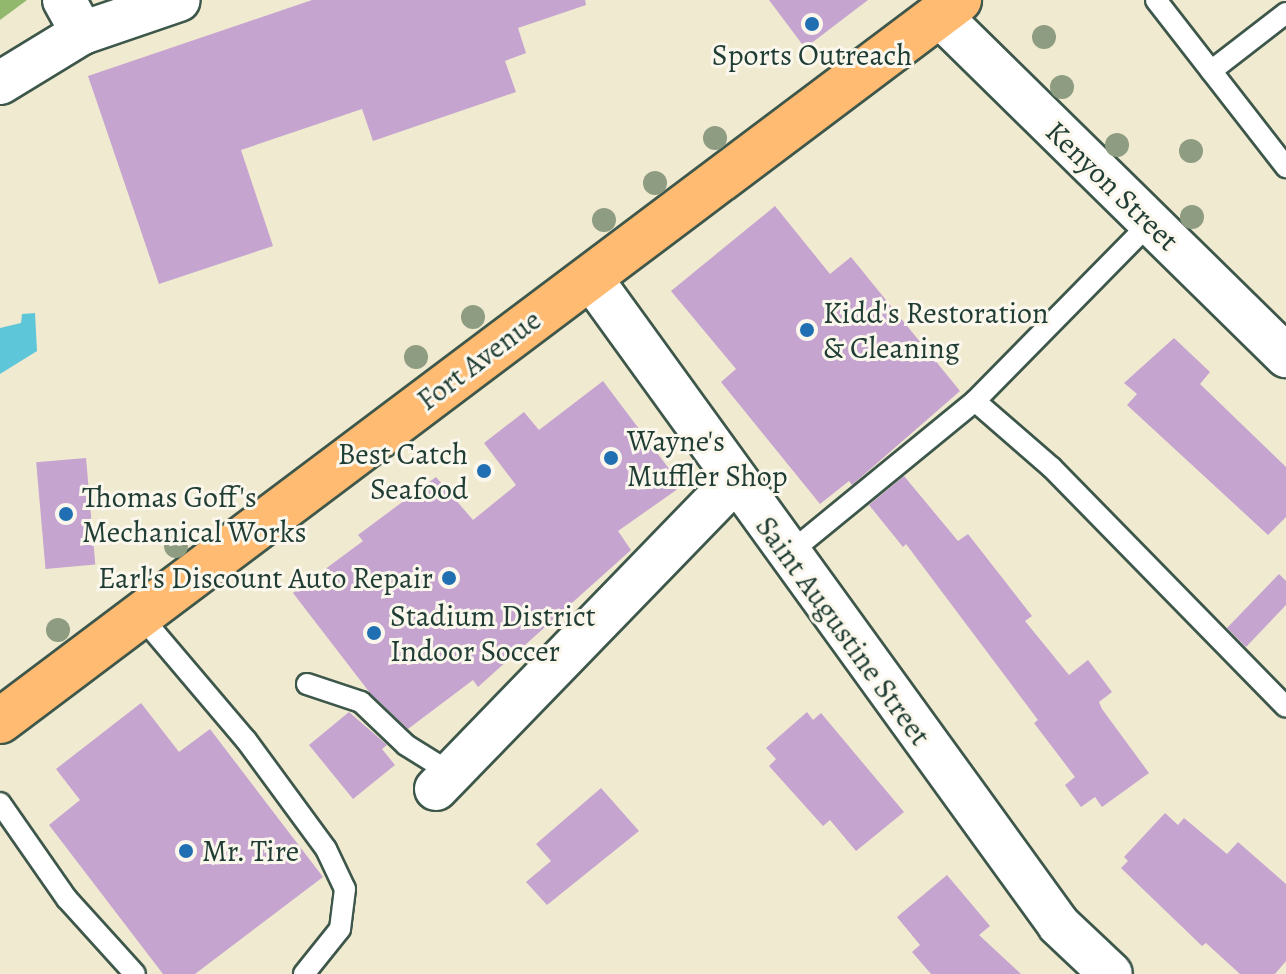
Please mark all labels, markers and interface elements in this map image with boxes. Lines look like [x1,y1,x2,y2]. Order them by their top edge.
marker: Sports Outreach [803,15,821,33]
place label: Sports Outreach [712,37,912,73]
street label: Kenyon Street [1038,114,1186,258]
place label: Kidd's Restoration & Cleaning [823,295,1048,366]
street label: Fort Avenue [410,302,548,418]
marker: Kidd's Restoration & Cleaning [798,321,816,339]
place label: Wayne's Muffler Shop [627,423,788,494]
place label: Best Catch Seafood [338,436,468,506]
marker: Wayne's Muffler Shop [602,449,620,467]
marker: Best Catch Seafood [475,462,493,480]
place label: Thomas Goff's Mechanical Works [82,479,307,550]
marker: Thomas Goff's Mechanical Works [57,505,75,523]
street label: Saint Augustine Street [748,509,938,753]
place label: Earl's Discount Auto Repair [98,560,433,596]
marker: Earl's Discount Auto Repair [440,569,458,587]
place label: Stadium District Indoor Soccer [390,598,596,668]
marker: Stadium District Indoor Soccer [365,624,383,642]
place label: Mr. Tire [202,833,300,869]
marker: Mr. Tire [177,842,195,860]

